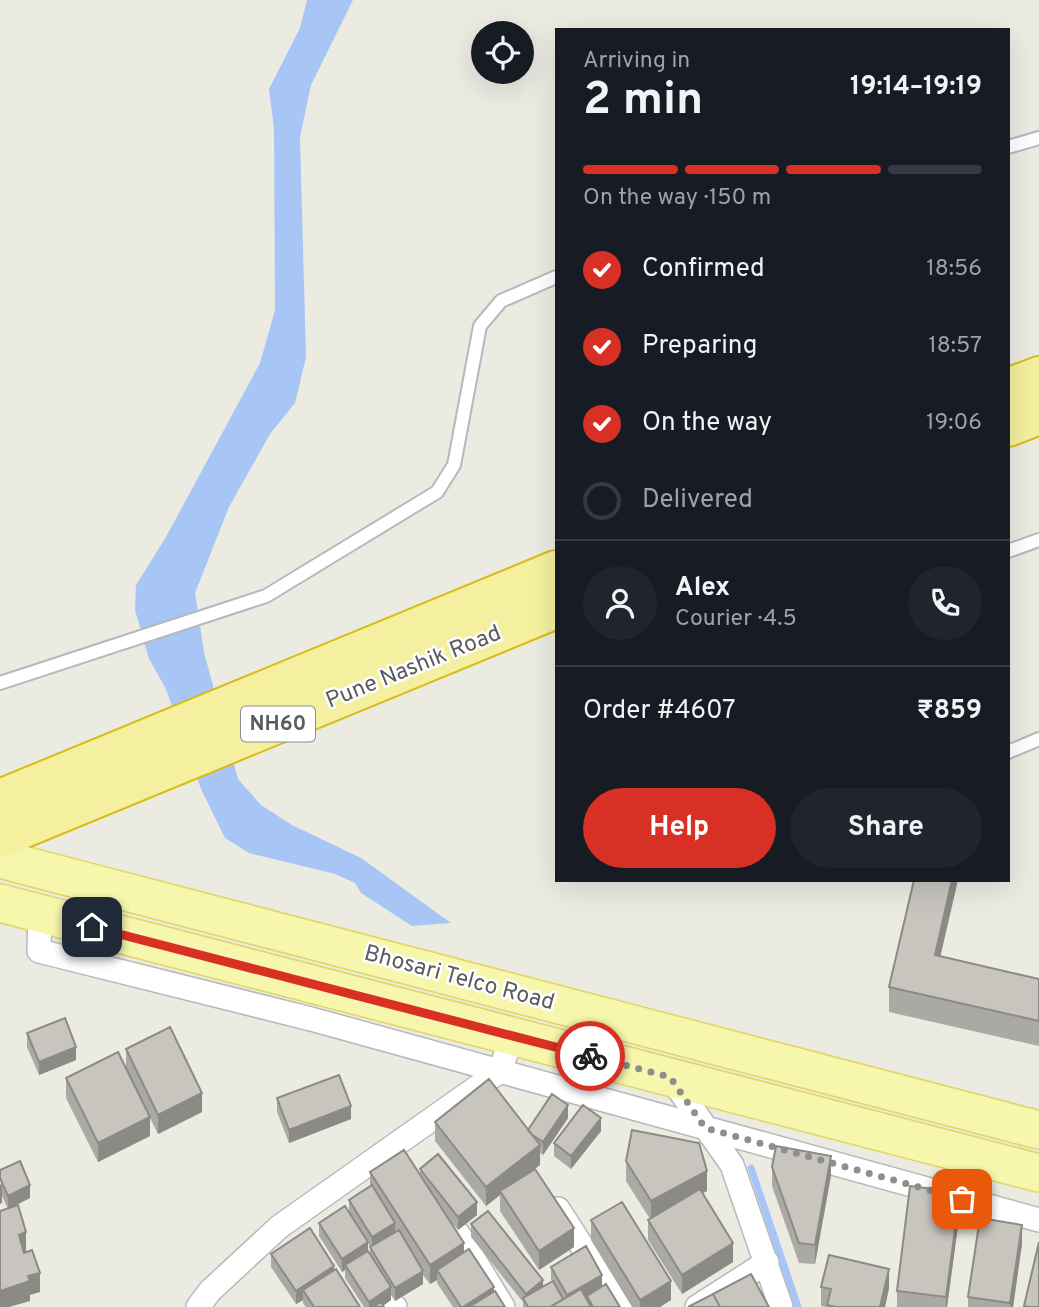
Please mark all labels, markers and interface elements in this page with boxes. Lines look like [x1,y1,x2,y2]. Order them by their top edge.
map controls [471,21,534,84]
button: locate [471,21,534,84]
text: Arriving in [583,47,690,76]
text: 19:14–19:19 [850,71,982,104]
text: 2 min [583,72,703,131]
text: On the way · 150 m [583,184,771,213]
icon: check [583,251,621,289]
text: Confirmed [642,253,765,286]
text: 18:56 [926,255,982,284]
icon: check [583,328,621,366]
text: Preparing [642,330,757,363]
text: 18:57 [928,332,982,361]
icon: check [583,405,621,443]
text: On the way [642,407,772,440]
text: 19:06 [926,409,982,438]
text: Delivered [642,484,753,517]
button: person [583,566,657,640]
button: phone [908,566,982,640]
text: Alex [675,572,730,605]
text: Courier · 4.5 [675,605,797,634]
street label: Pune Nashik Road [322,620,506,716]
text: Order #4607 [583,695,736,728]
text: ₹859 [917,695,982,728]
road number: NH60 [241,706,315,742]
button: Help [583,788,776,868]
button: Share [790,788,982,868]
pin [62,897,122,957]
icon: home [73,908,111,946]
street label: Bhosari Telco Road [361,940,557,1018]
courier [555,1021,625,1091]
icon: bike [571,1037,609,1075]
pin [932,1169,992,1229]
icon: bag [943,1180,981,1218]

